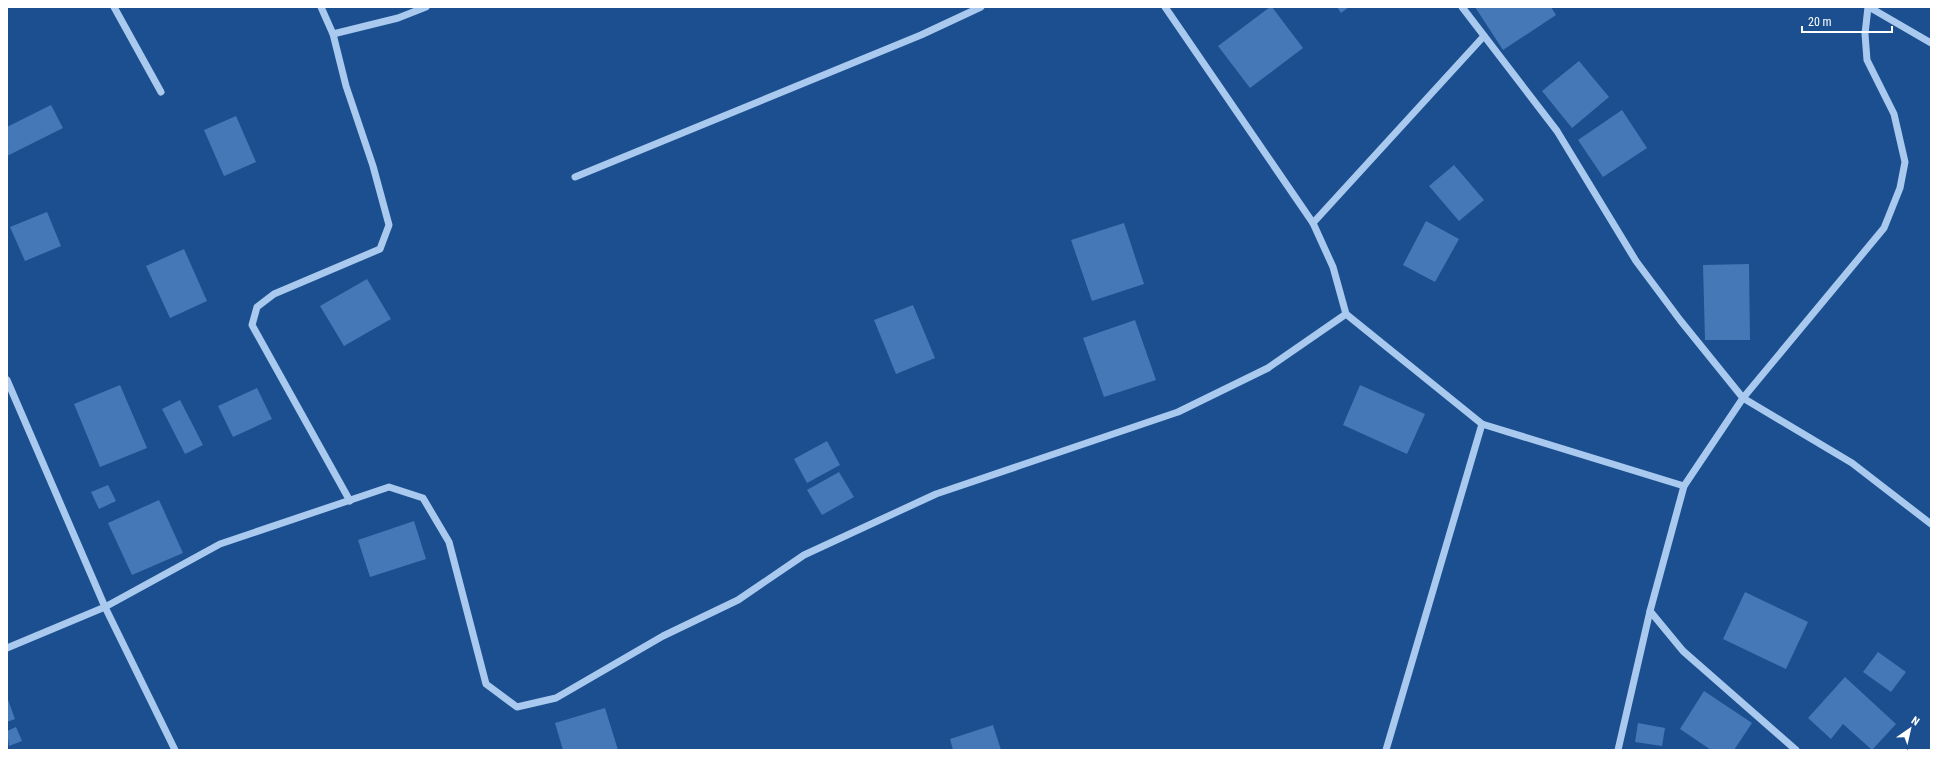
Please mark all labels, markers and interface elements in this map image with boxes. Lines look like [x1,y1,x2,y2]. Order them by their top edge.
scale bar [1802,8,1892,34]
text: 20 m [1808,15,1832,29]
north arrow [1890,709,1930,749]
text: N [1909,714,1922,729]

